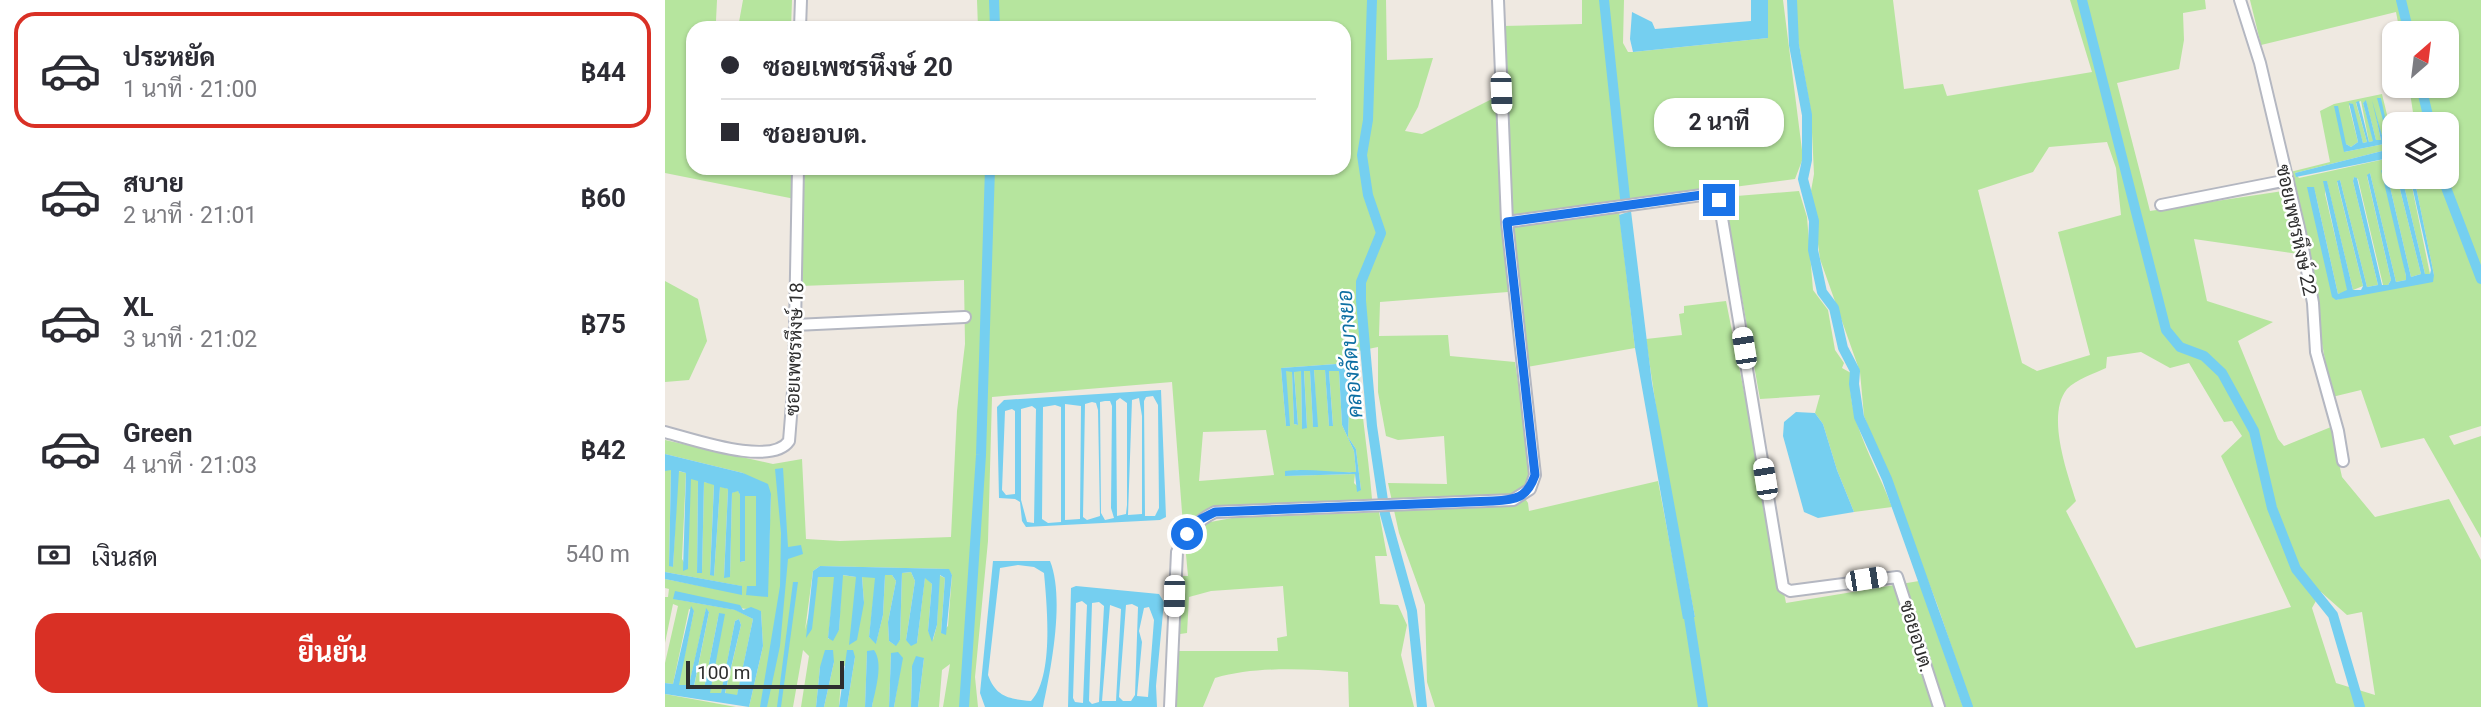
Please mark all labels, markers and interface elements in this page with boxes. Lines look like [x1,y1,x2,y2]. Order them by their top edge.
north arrow [2382,21,2459,98]
map controls [2382,21,2459,189]
icon: car [39,39,102,102]
text: ประหยัด [123,42,216,72]
text: ซอยเพชรหึงษ์ 20 [763,52,953,82]
text: ฿44 [580,57,626,87]
car [1490,72,1513,114]
text: 1 นาที · 21:00 [123,76,257,103]
callout: 2 นาที [1654,99,1784,148]
text: 2 นาที [1688,109,1750,136]
button: layers [2382,112,2459,189]
text: ซอยอบต. [763,119,868,149]
street label: ซอยเพชรหึงษ์ 22 [2271,162,2323,298]
icon: car [39,165,102,228]
text: สบาย [123,168,184,198]
text: ฿60 [580,183,626,213]
route end [1703,184,1735,216]
text: 2 นาที · 21:01 [123,202,257,229]
street label: ซอยเพชรหึงษ์ 18 [780,282,808,416]
water label: คลองลัดบางยอ [1332,289,1368,419]
icon: car [39,291,102,354]
text: XL [123,292,154,322]
text: ฿75 [580,309,626,339]
text: 3 นาที · 21:02 [123,326,257,353]
car [1731,326,1758,370]
icon: car [39,417,102,480]
text: Green [123,418,193,448]
text: ฿42 [580,435,626,465]
text: 4 นาที · 21:03 [123,452,257,479]
car [1752,457,1779,501]
route start [1171,518,1203,550]
icon: cash [35,536,73,574]
text: 540 m [565,541,630,568]
text: เงินสด [91,542,158,572]
car [1844,565,1889,593]
car [1164,575,1185,617]
street label: ซอยอบต. [1895,598,1938,675]
button: ยืนยัน [35,613,630,693]
scale bar [686,658,843,690]
text: 100 m [697,661,750,684]

